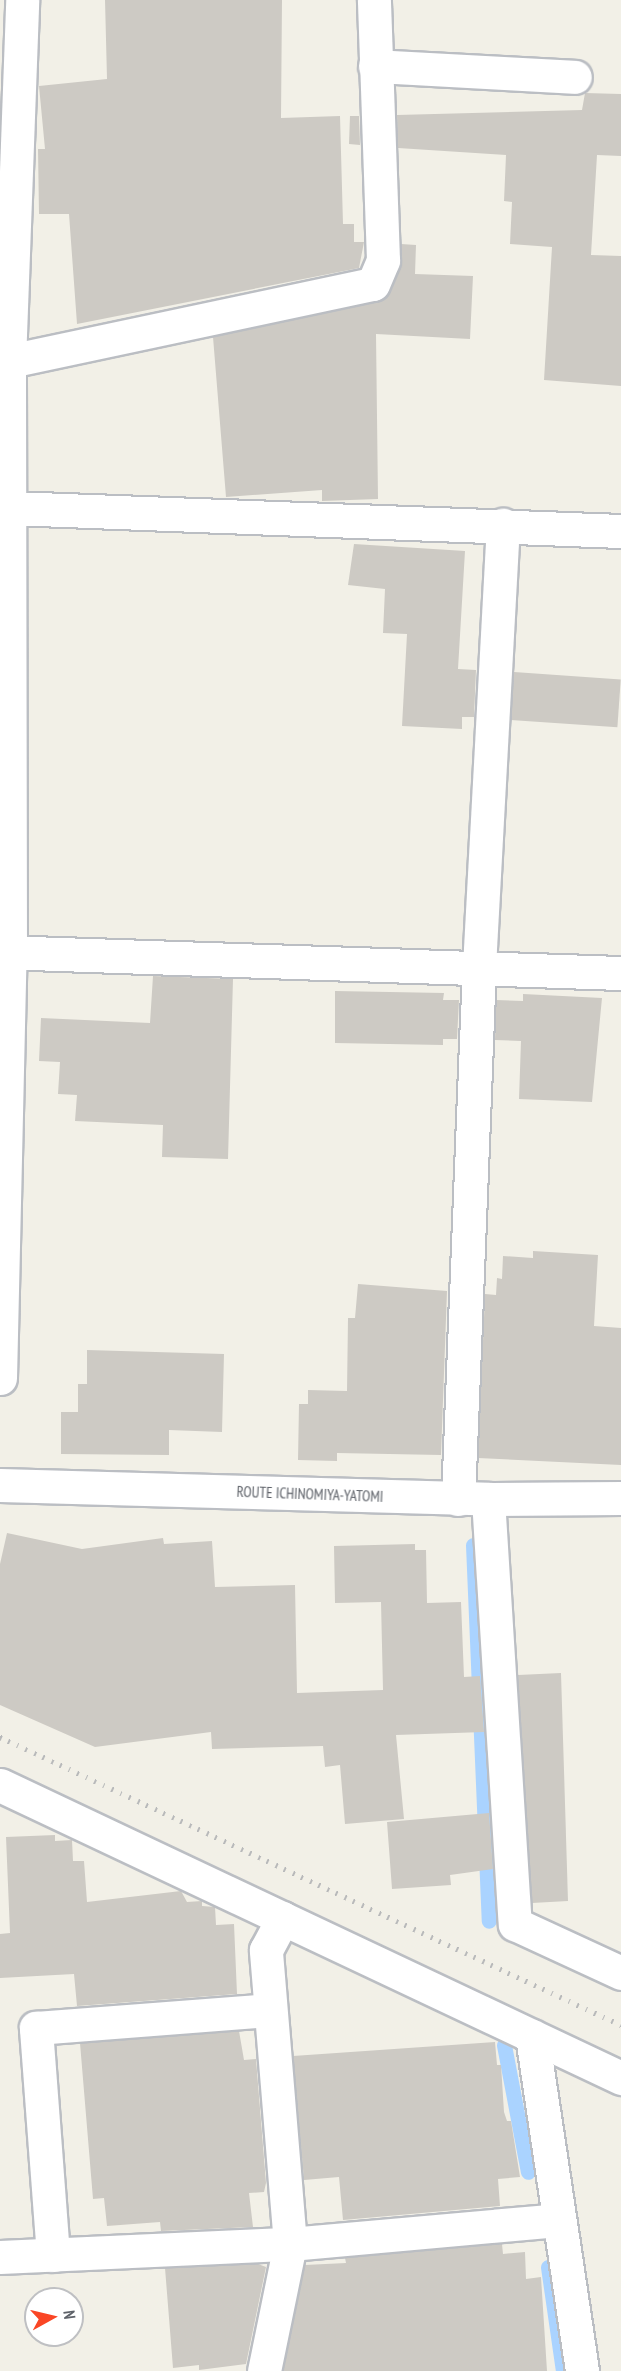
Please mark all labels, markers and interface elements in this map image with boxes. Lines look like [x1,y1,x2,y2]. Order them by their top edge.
street label: ROUTE ICHINOMIYA-YATOMI [236,1482,384,1506]
north arrow [24,2287,84,2347]
text: N [59,2309,80,2320]

